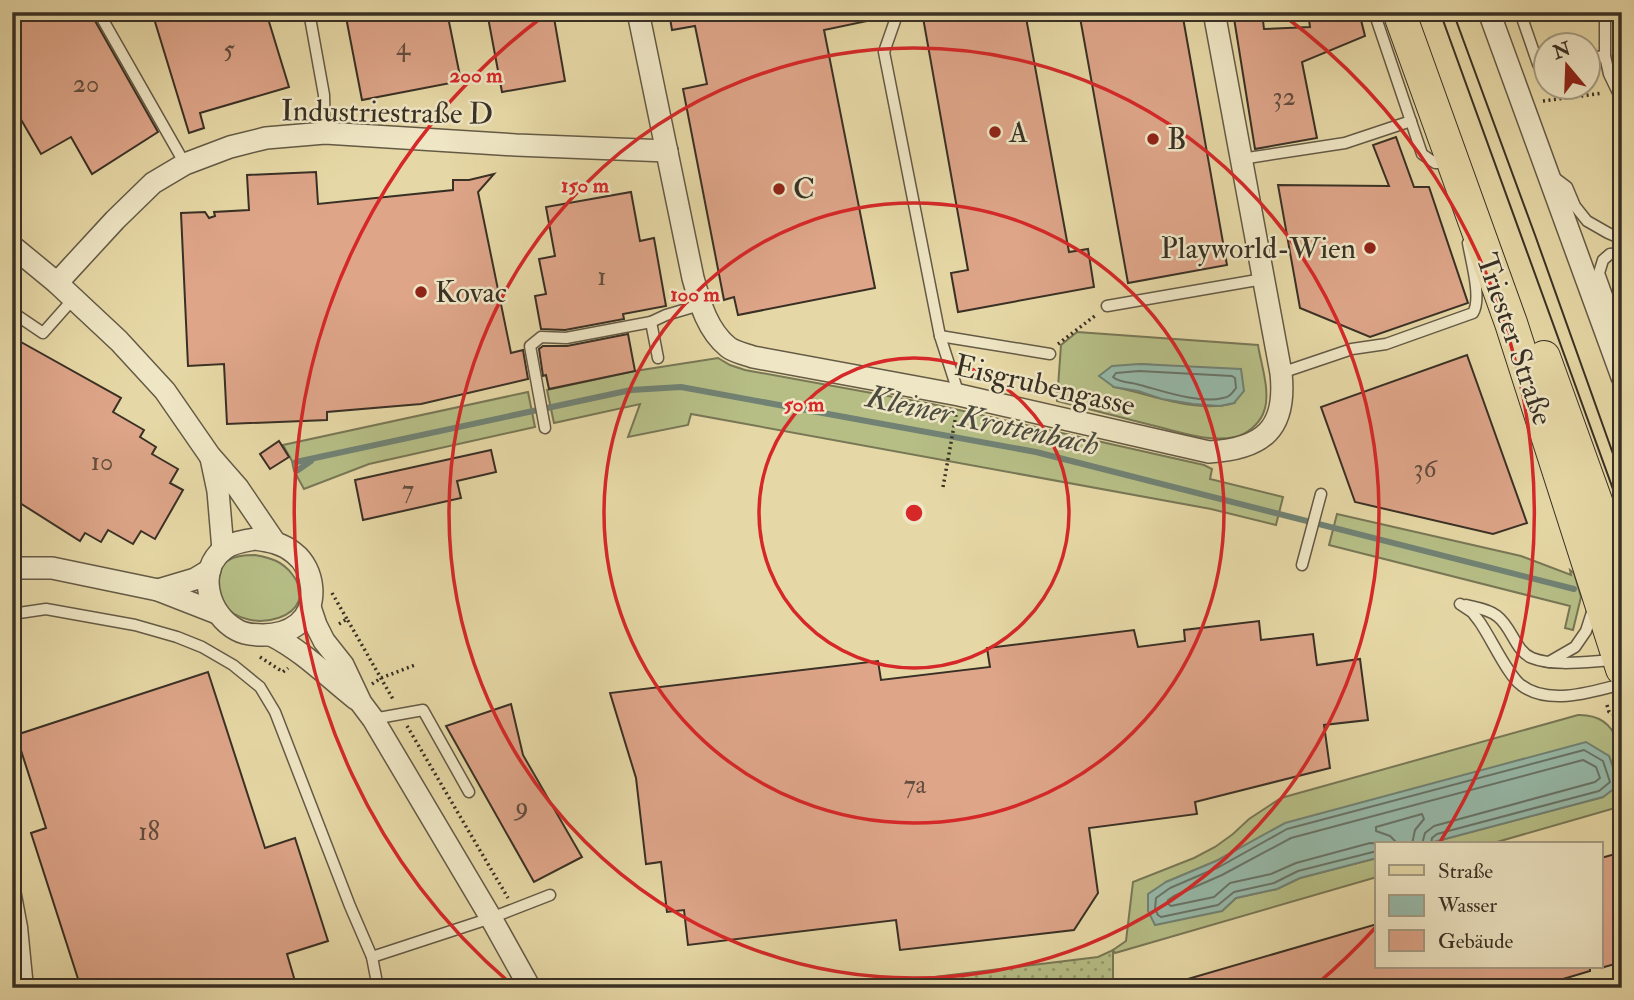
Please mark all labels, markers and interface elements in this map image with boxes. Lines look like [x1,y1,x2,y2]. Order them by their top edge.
house number: 4 [396,31,411,63]
north arrow [1532,32,1602,102]
house number: 5 [223,34,235,66]
text: N [1549,36,1575,65]
text: 200 m [450,62,503,89]
house number: 20 [73,68,99,100]
house number: 32 [1272,81,1296,113]
street label: Industriestraße D [281,92,493,133]
place label: A [1008,114,1028,151]
place label: B [1167,121,1187,158]
marker: A [987,124,1003,140]
marker: B [1145,131,1161,147]
place label: C [793,171,815,208]
text: 150 m [561,172,610,199]
marker: C [771,181,787,197]
place label: Playworld-Wien [1160,230,1356,267]
marker: Playworld-Wien [1362,240,1378,256]
street label: Triester Straße [1468,248,1561,430]
house number: 1 [597,261,607,293]
place label: Kovac [435,274,507,311]
text: 100 m [670,281,721,308]
marker: Kovac [413,284,429,300]
street label: Eisgrubengasse [951,347,1139,424]
water label: Kleiner Krottenbach [861,376,1103,465]
text: 50 m [784,391,825,418]
house number: 10 [91,446,113,478]
house number: 36 [1413,453,1438,485]
house number: 7 [402,474,414,506]
centre of rings [902,501,926,525]
house number: 7a [904,769,927,801]
house number: 9 [513,791,529,823]
house number: 18 [138,816,160,848]
legend [1375,842,1602,968]
text: Straße [1438,858,1493,885]
text: Wasser [1437,892,1497,919]
text: Gebäude [1438,928,1514,955]

